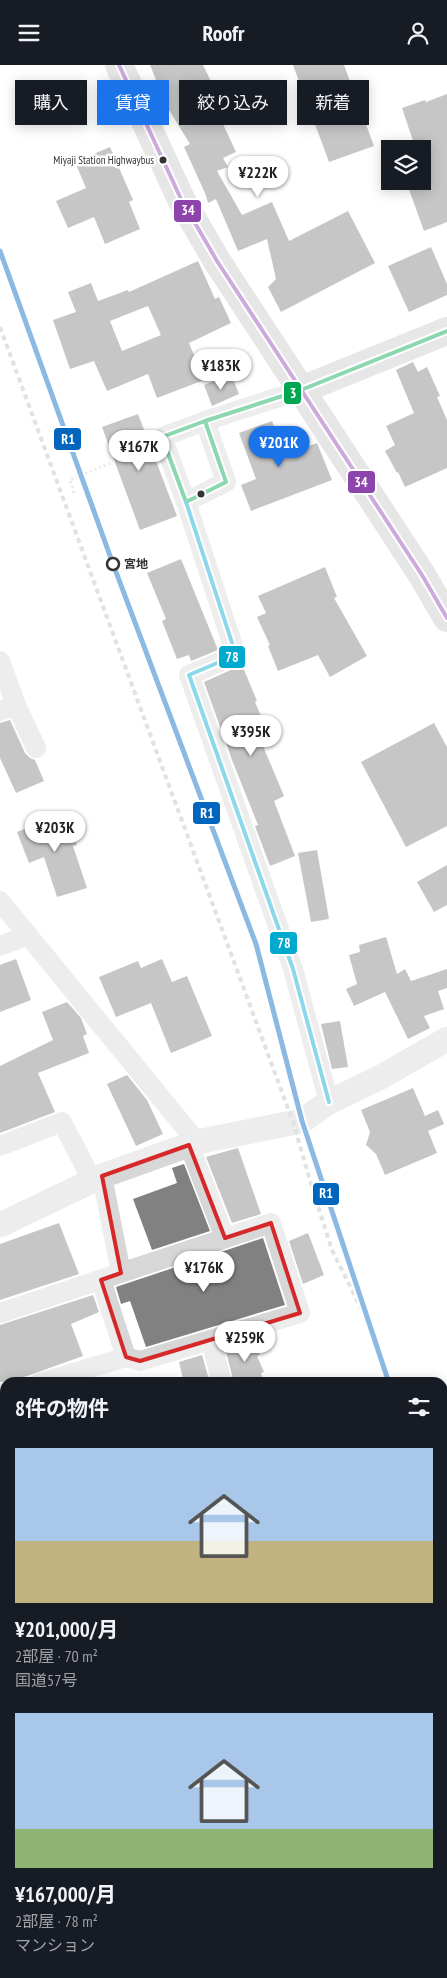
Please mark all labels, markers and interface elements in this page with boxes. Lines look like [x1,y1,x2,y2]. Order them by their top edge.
icon: menu [15,19,43,47]
text: Roofr [203,19,244,47]
icon: person [404,19,432,47]
chip: 購入 [15,80,87,125]
chip: 賃貸 [97,80,169,125]
chip: 絞り込み [179,80,287,125]
chip: 新着 [297,80,369,125]
map controls [381,140,431,190]
button: layers [381,140,431,190]
place label: Miyaji Station Highwaybus [53,153,154,167]
marker: Miyaji Station Highwaybus [158,155,168,165]
pin: ¥222K [223,155,293,198]
text: ¥222K [239,162,277,182]
line badge: 34 [173,199,202,223]
text: 34 [181,201,195,219]
pin: ¥183K [186,349,256,391]
text: ¥183K [202,355,240,375]
line badge: 3 [283,381,302,405]
text: 3 [290,384,296,402]
pin: ¥201K [244,425,314,468]
line badge: R1 [53,427,82,451]
pin: ¥167K [104,429,174,472]
text: R1 [61,430,75,448]
text: ¥201K [260,432,298,452]
text: ¥167K [120,436,158,456]
line badge: 34 [347,470,376,494]
text: 34 [354,473,368,491]
unlabelled marker [196,489,206,499]
place label: 宮地 [124,556,148,571]
marker: 宮地 [106,557,120,571]
line badge: 78 [218,645,246,669]
text: 78 [225,648,239,666]
pin: ¥395K [216,715,286,757]
text: ¥395K [232,721,270,741]
line badge: R1 [192,801,221,825]
text: R1 [200,804,214,822]
pin: ¥203K [20,811,90,853]
text: ¥203K [36,817,74,837]
line badge: 78 [269,931,298,955]
text: 78 [277,934,291,952]
line badge: R1 [312,1182,340,1206]
text: R1 [319,1184,333,1202]
pin: ¥176K [169,1251,239,1293]
text: ¥176K [185,1257,223,1277]
pin: ¥259K [210,1321,280,1363]
text: ¥259K [226,1327,264,1347]
icon: filters [405,1393,433,1421]
text: 8件の物件 [15,1395,109,1422]
icon: home [179,1481,269,1571]
text: ¥201,000/月 [15,1616,118,1643]
text: 2部屋 · 70 m² [15,1646,98,1666]
text: 国道57号 [15,1670,77,1690]
icon: home [179,1746,269,1836]
text: ¥167,000/月 [15,1881,116,1908]
text: 2部屋 · 78 m² [15,1911,98,1931]
text: マンション [15,1935,95,1955]

